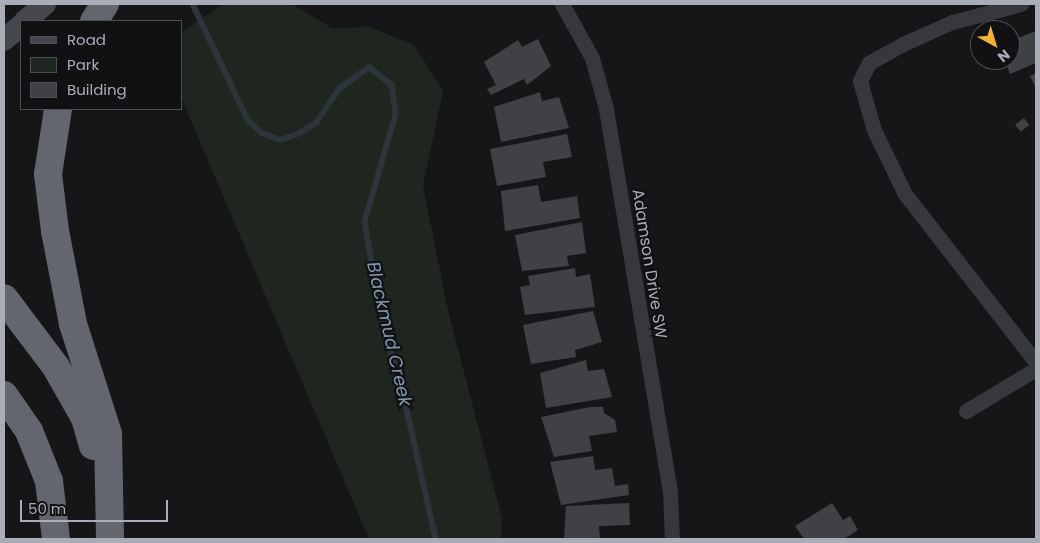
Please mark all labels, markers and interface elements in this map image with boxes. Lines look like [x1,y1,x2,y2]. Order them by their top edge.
legend [20,20,182,110]
north arrow [970,20,1020,70]
text: Road [67,29,106,50]
text: N [993,45,1014,67]
text: Park [67,54,99,75]
text: Building [67,79,127,100]
street label: Adamson Drive SW [628,188,670,340]
water label: Blackmud Creek [362,260,416,408]
scale bar [22,490,170,522]
text: 50 m [28,498,66,519]

